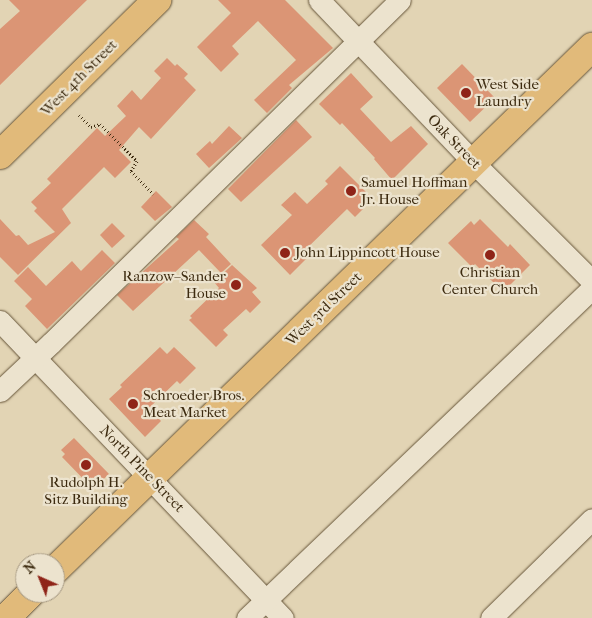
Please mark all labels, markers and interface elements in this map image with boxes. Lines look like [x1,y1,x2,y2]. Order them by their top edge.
street label: West 4th Street [37,36,121,120]
place label: West Side Laundry [476,75,539,110]
marker: West Side Laundry [460,87,472,99]
street label: Oak Street [423,111,485,173]
place label: Samuel Hoffman Jr. House [361,173,467,208]
marker: Samuel Hoffman Jr. House [345,185,357,197]
place label: John Lippincott House [295,244,440,262]
marker: John Lippincott House [279,247,291,259]
marker: Christian Center Church [484,249,496,261]
place label: Christian Center Church [442,263,538,298]
place label: Ranzow–Sander House [122,267,226,302]
street label: West 3rd Street [282,268,366,350]
marker: Ranzow–Sander House [230,279,242,291]
place label: Schroeder Bros. Meat Market [143,386,244,421]
marker: Schroeder Bros. Meat Market [127,398,139,410]
street label: North Pine Street [96,422,188,516]
marker: Rudolph H. Sitz Building [80,459,92,471]
place label: Rudolph H. Sitz Building [44,473,128,508]
north arrow [15,553,65,603]
text: N [20,558,40,577]

